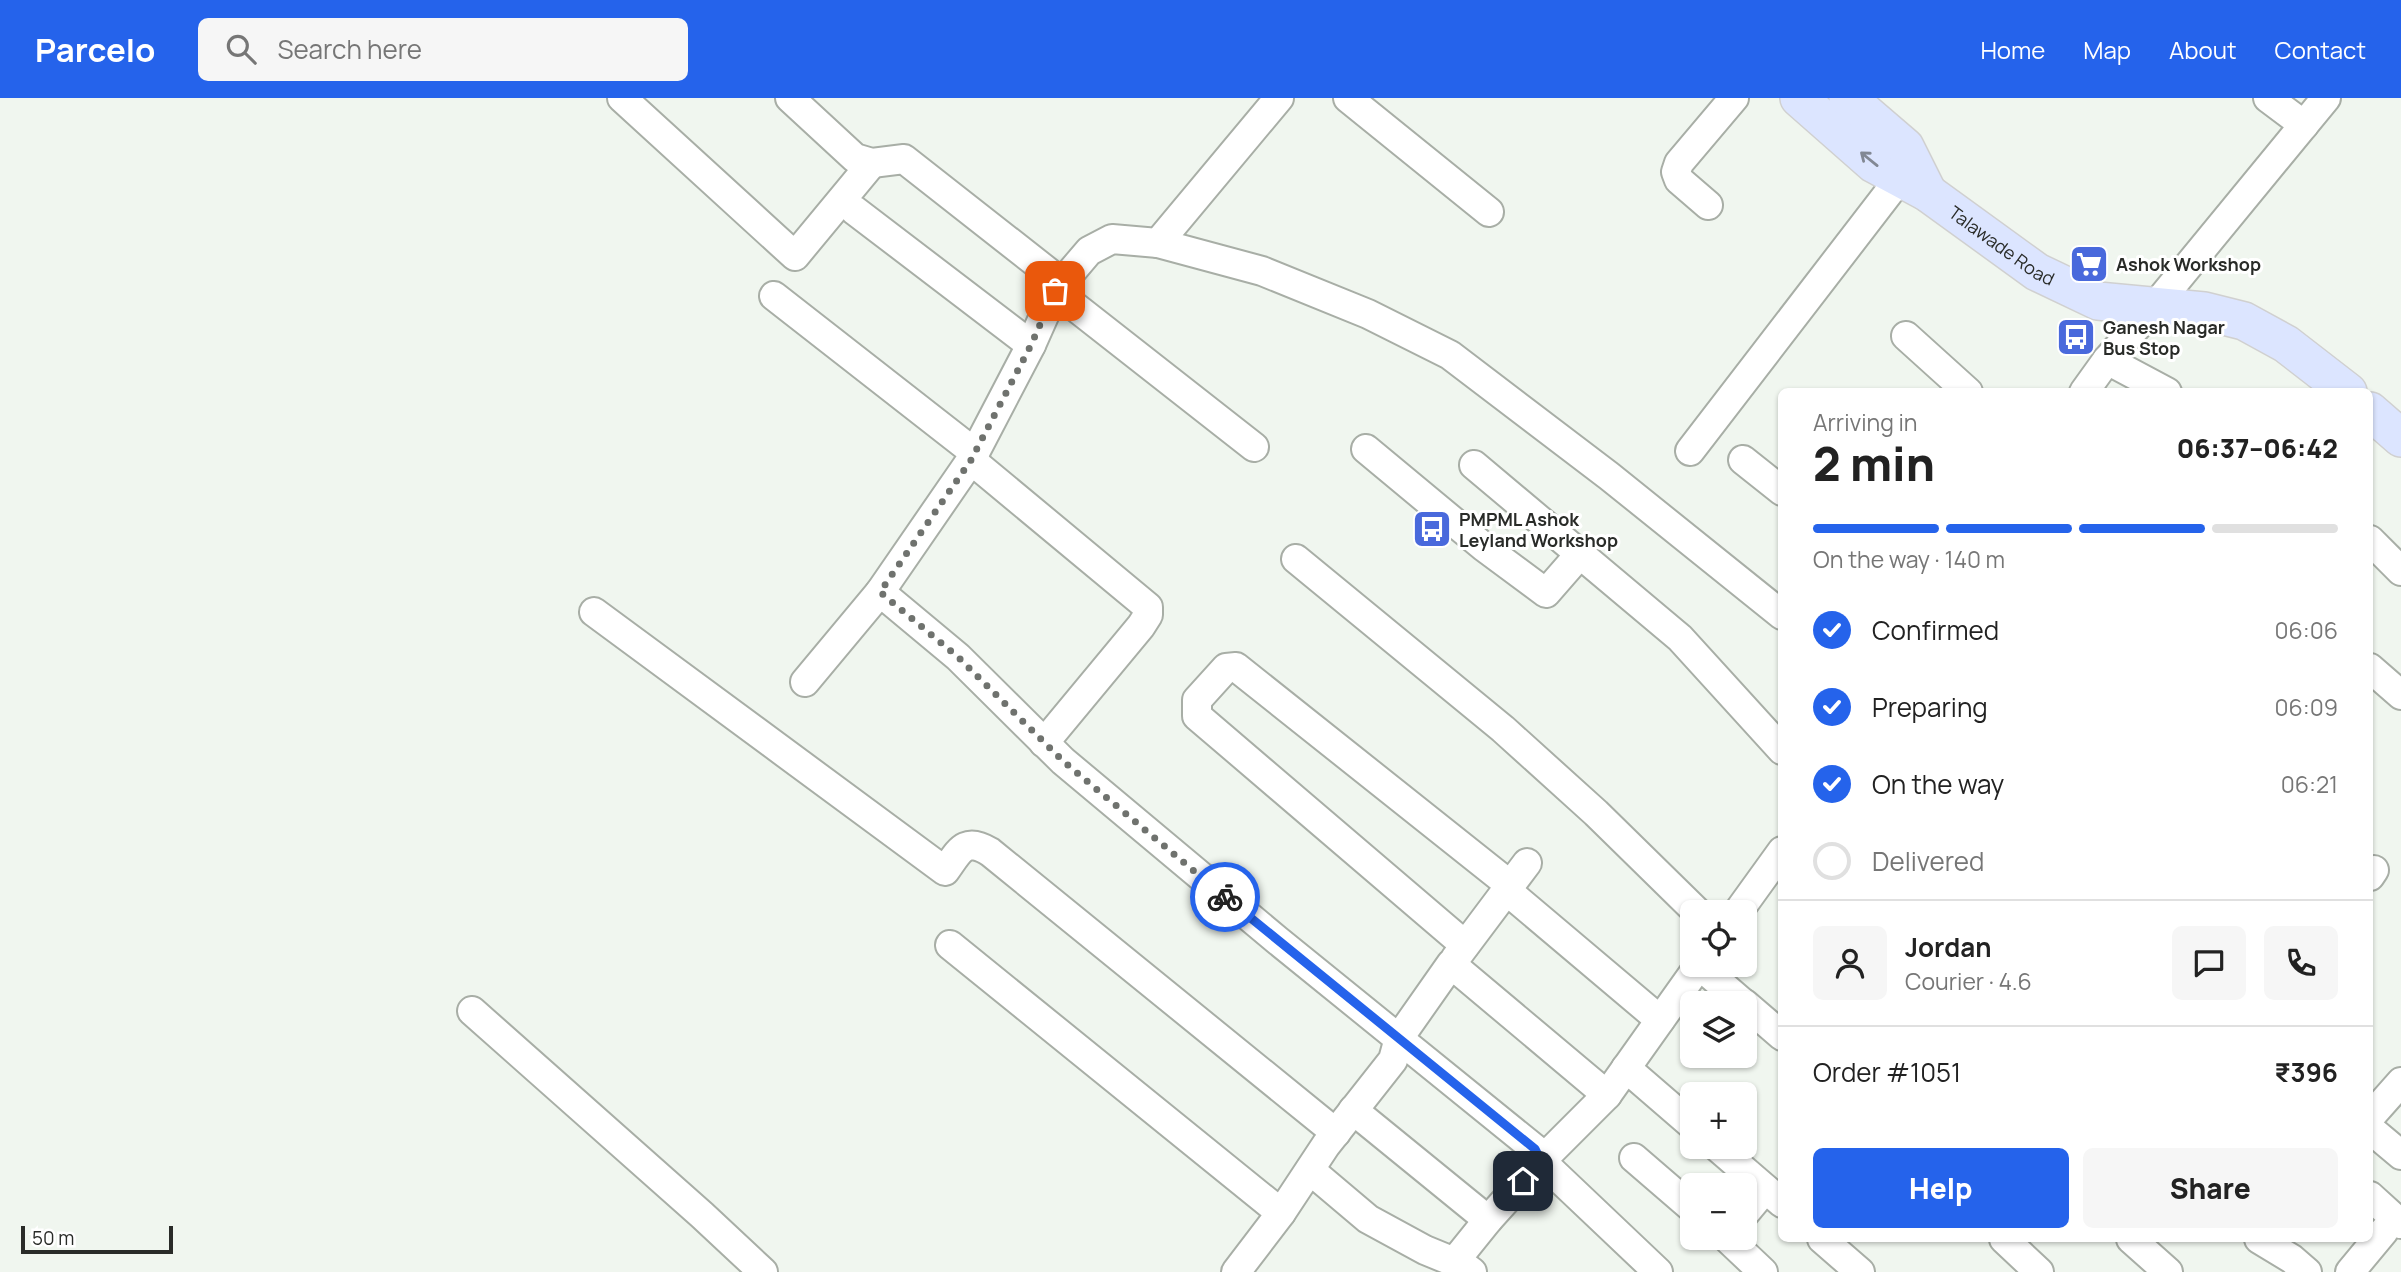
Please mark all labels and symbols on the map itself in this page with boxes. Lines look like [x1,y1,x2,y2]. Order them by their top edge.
one-way arrow [1861,151,1879,167]
street label: Talawade Road [1944,200,2059,291]
supermarket icon: Ashok Workshop [2068,243,2110,285]
place label: Ashok Workshop [2116,252,2261,276]
pin [1025,261,1085,321]
place label: Ganesh Nagar Bus Stop [2103,315,2225,360]
bus stop icon: Ganesh Nagar Bus Stop [2055,316,2097,358]
place label: PMPML Ashok Leyland Workshop [1459,507,1618,552]
bus stop icon: PMPML Ashok Leyland Workshop [1411,508,1453,550]
courier [1190,862,1260,932]
pin [1493,1151,1553,1211]
scale bar [21,1223,173,1255]

